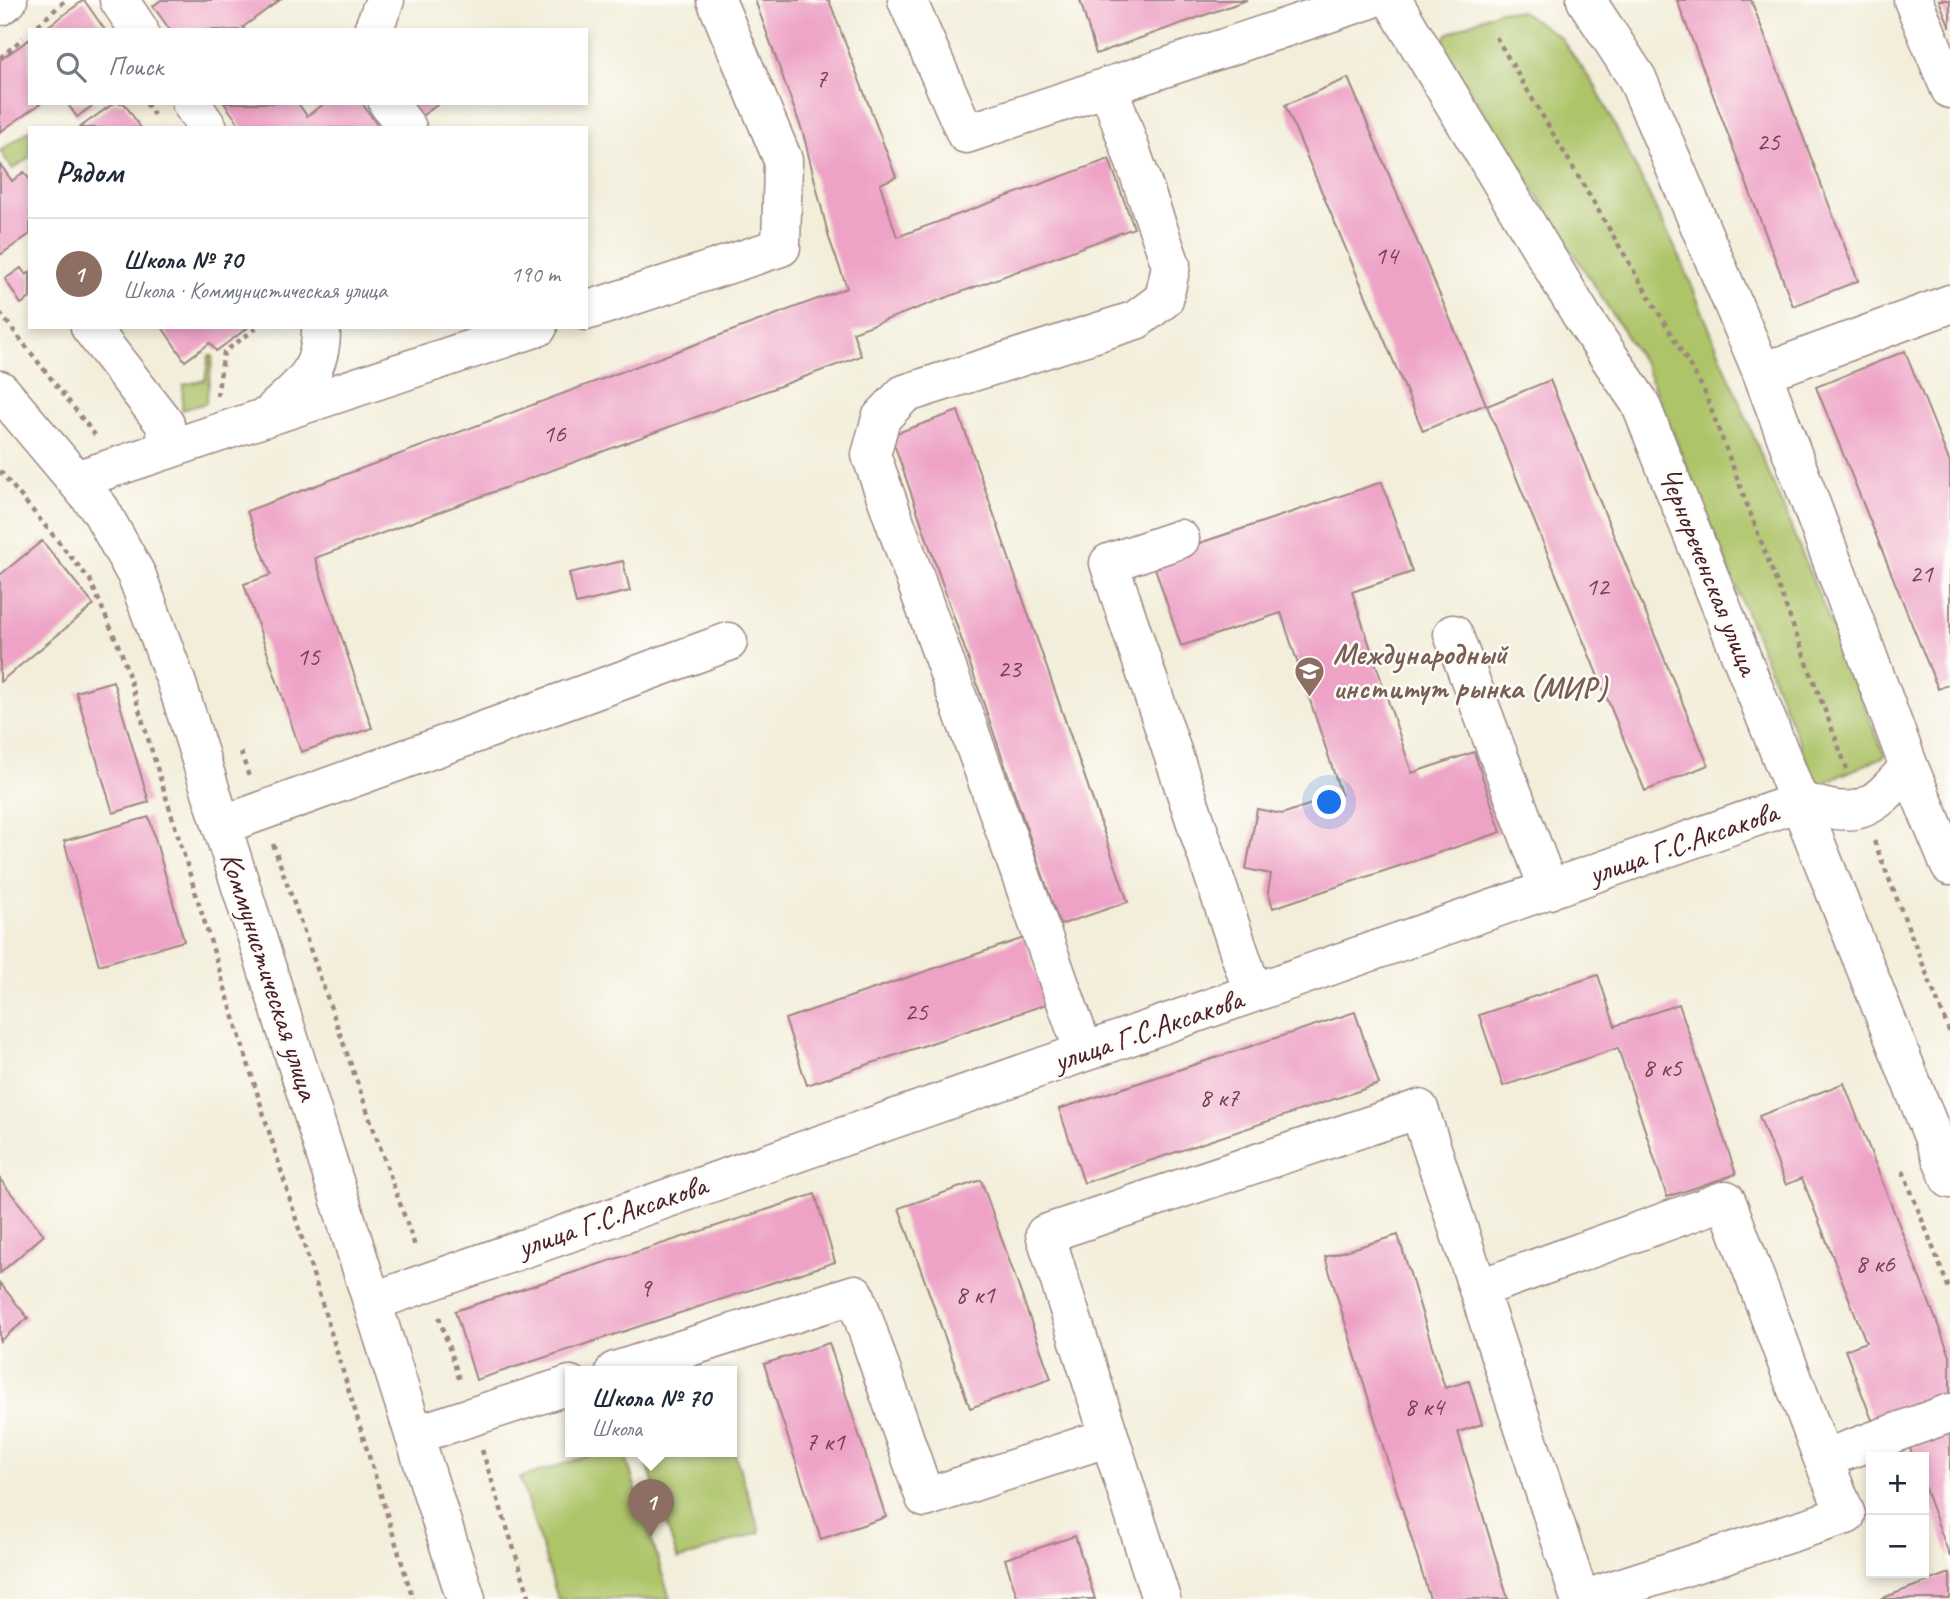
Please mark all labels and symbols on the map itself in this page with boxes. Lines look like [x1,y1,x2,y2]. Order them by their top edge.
house number: 7 [815,62,828,95]
house number: 25 [1756,125,1781,158]
house number: 14 [1374,239,1400,272]
house number: 16 [542,417,567,450]
street label: Чернореченская улица [1650,462,1769,683]
house number: 21 [1909,557,1934,590]
house number: 12 [1585,570,1611,603]
place label: Международный институт рынка (МИР) [1333,635,1609,707]
house number: 15 [296,640,321,673]
house number: 23 [997,652,1023,685]
school or university icon: Международный институт рынка (МИР) [1293,654,1327,698]
your location [1312,785,1346,819]
street label: улица Г.С.Аксакова [1582,792,1785,894]
street label: Коммунистическая улица [212,847,329,1106]
street label: улица Г.С.Аксакова [1047,979,1250,1081]
house number: 25 [904,995,929,1028]
house number: 8 к5 [1642,1051,1683,1084]
house number: 8 к7 [1199,1081,1240,1114]
street label: улица Г.С.Аксакова [511,1165,714,1267]
house number: 8 к6 [1855,1247,1896,1280]
house number: 9 [639,1271,653,1304]
house number: 8 к1 [955,1278,996,1311]
house number: 8 к4 [1404,1390,1446,1423]
house number: 7 к1 [805,1425,846,1458]
pin: 1 [628,1479,674,1537]

